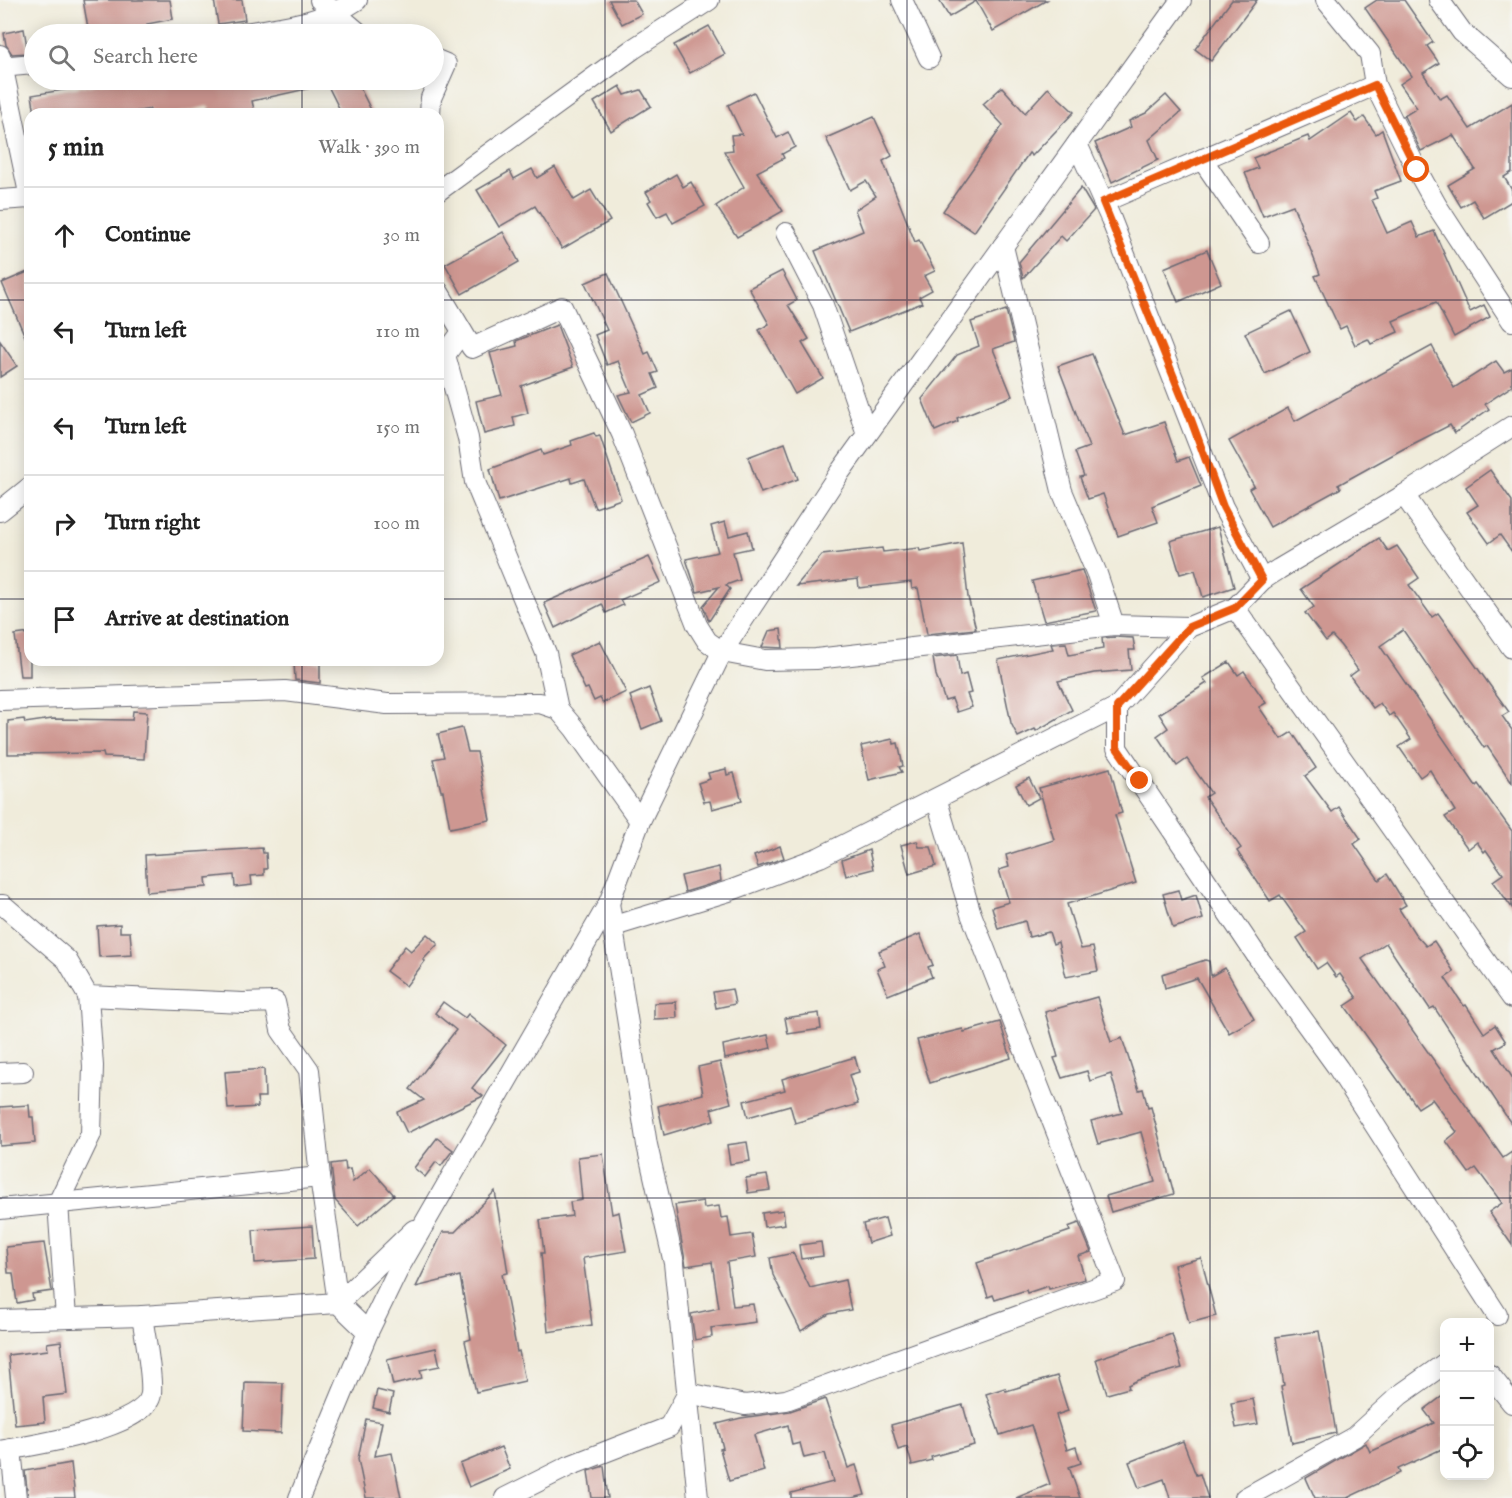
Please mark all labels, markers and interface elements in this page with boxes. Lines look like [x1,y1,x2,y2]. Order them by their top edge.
search box [24,24,444,90]
icon: search [45,41,78,74]
text: Search here [93,43,198,71]
text: 5 min [48,131,104,164]
text: Walk · 390 m [318,135,420,160]
route start [1403,156,1429,182]
icon: ahead [48,219,81,252]
text: Continue [105,221,191,249]
text: 30 m [383,223,420,248]
icon: left [48,315,81,348]
text: Turn left [105,317,187,345]
text: 110 m [376,319,420,344]
icon: left [48,411,81,444]
text: Turn left [105,413,187,441]
text: 150 m [376,415,420,440]
icon: right [48,507,81,540]
text: Turn right [105,509,200,537]
text: 100 m [373,511,420,536]
icon: arrive [48,603,81,636]
text: Arrive at destination [105,605,289,633]
route end [1126,767,1152,793]
map controls [1440,1318,1494,1480]
button: + [1440,1318,1494,1372]
button: − [1440,1372,1494,1426]
button: locate [1440,1426,1494,1480]

